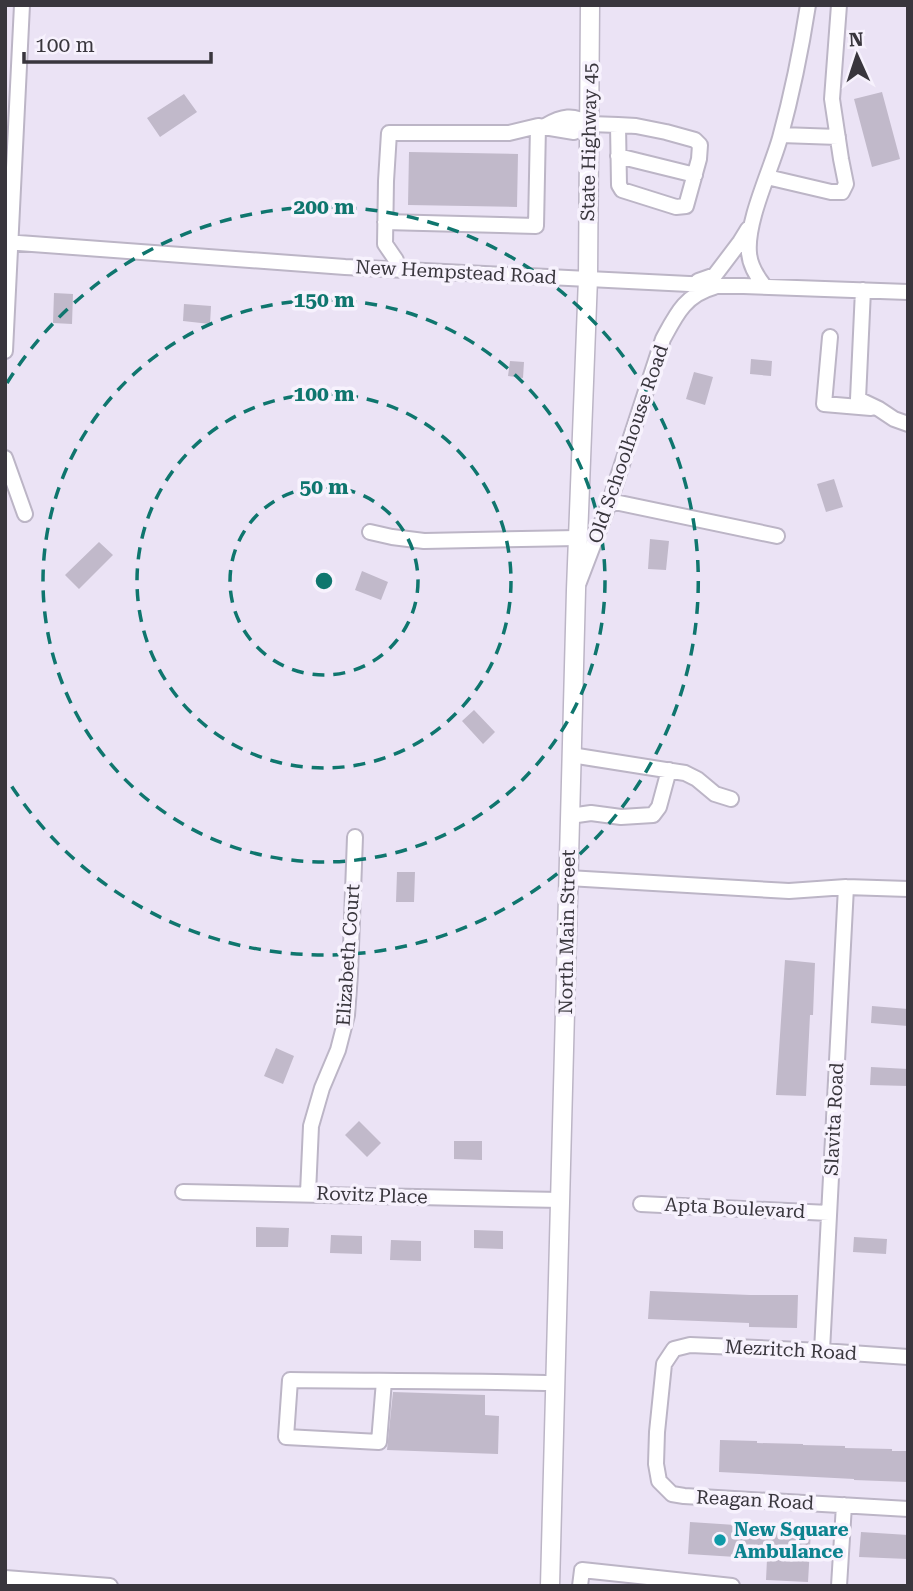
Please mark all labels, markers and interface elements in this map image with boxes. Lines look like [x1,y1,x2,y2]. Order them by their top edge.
scale bar [24,21,212,65]
north arrow [822,21,892,91]
text: N [848,28,864,51]
text: 100 m [35,33,95,57]
street label: State Highway 45 [576,63,602,221]
text: 200 m [294,195,354,219]
street label: New Hempstead Road [355,255,557,289]
text: 150 m [294,288,354,312]
street label: Old Schoolhouse Road [583,342,673,546]
text: 100 m [294,382,354,406]
text: 50 m [299,475,349,499]
centre of rings [312,569,336,593]
street label: North Main Street [554,849,580,1015]
street label: Elizabeth Court [332,883,364,1027]
street label: Slavita Road [820,1062,848,1176]
street label: Rovitz Place [316,1182,428,1208]
street label: Apta Boulevard [664,1193,806,1223]
street label: Mezritch Road [724,1335,858,1365]
street label: Reagan Road [695,1485,815,1515]
place label: New Square Ambulance [734,1518,849,1563]
marker: New Square Ambulance [712,1532,728,1548]

